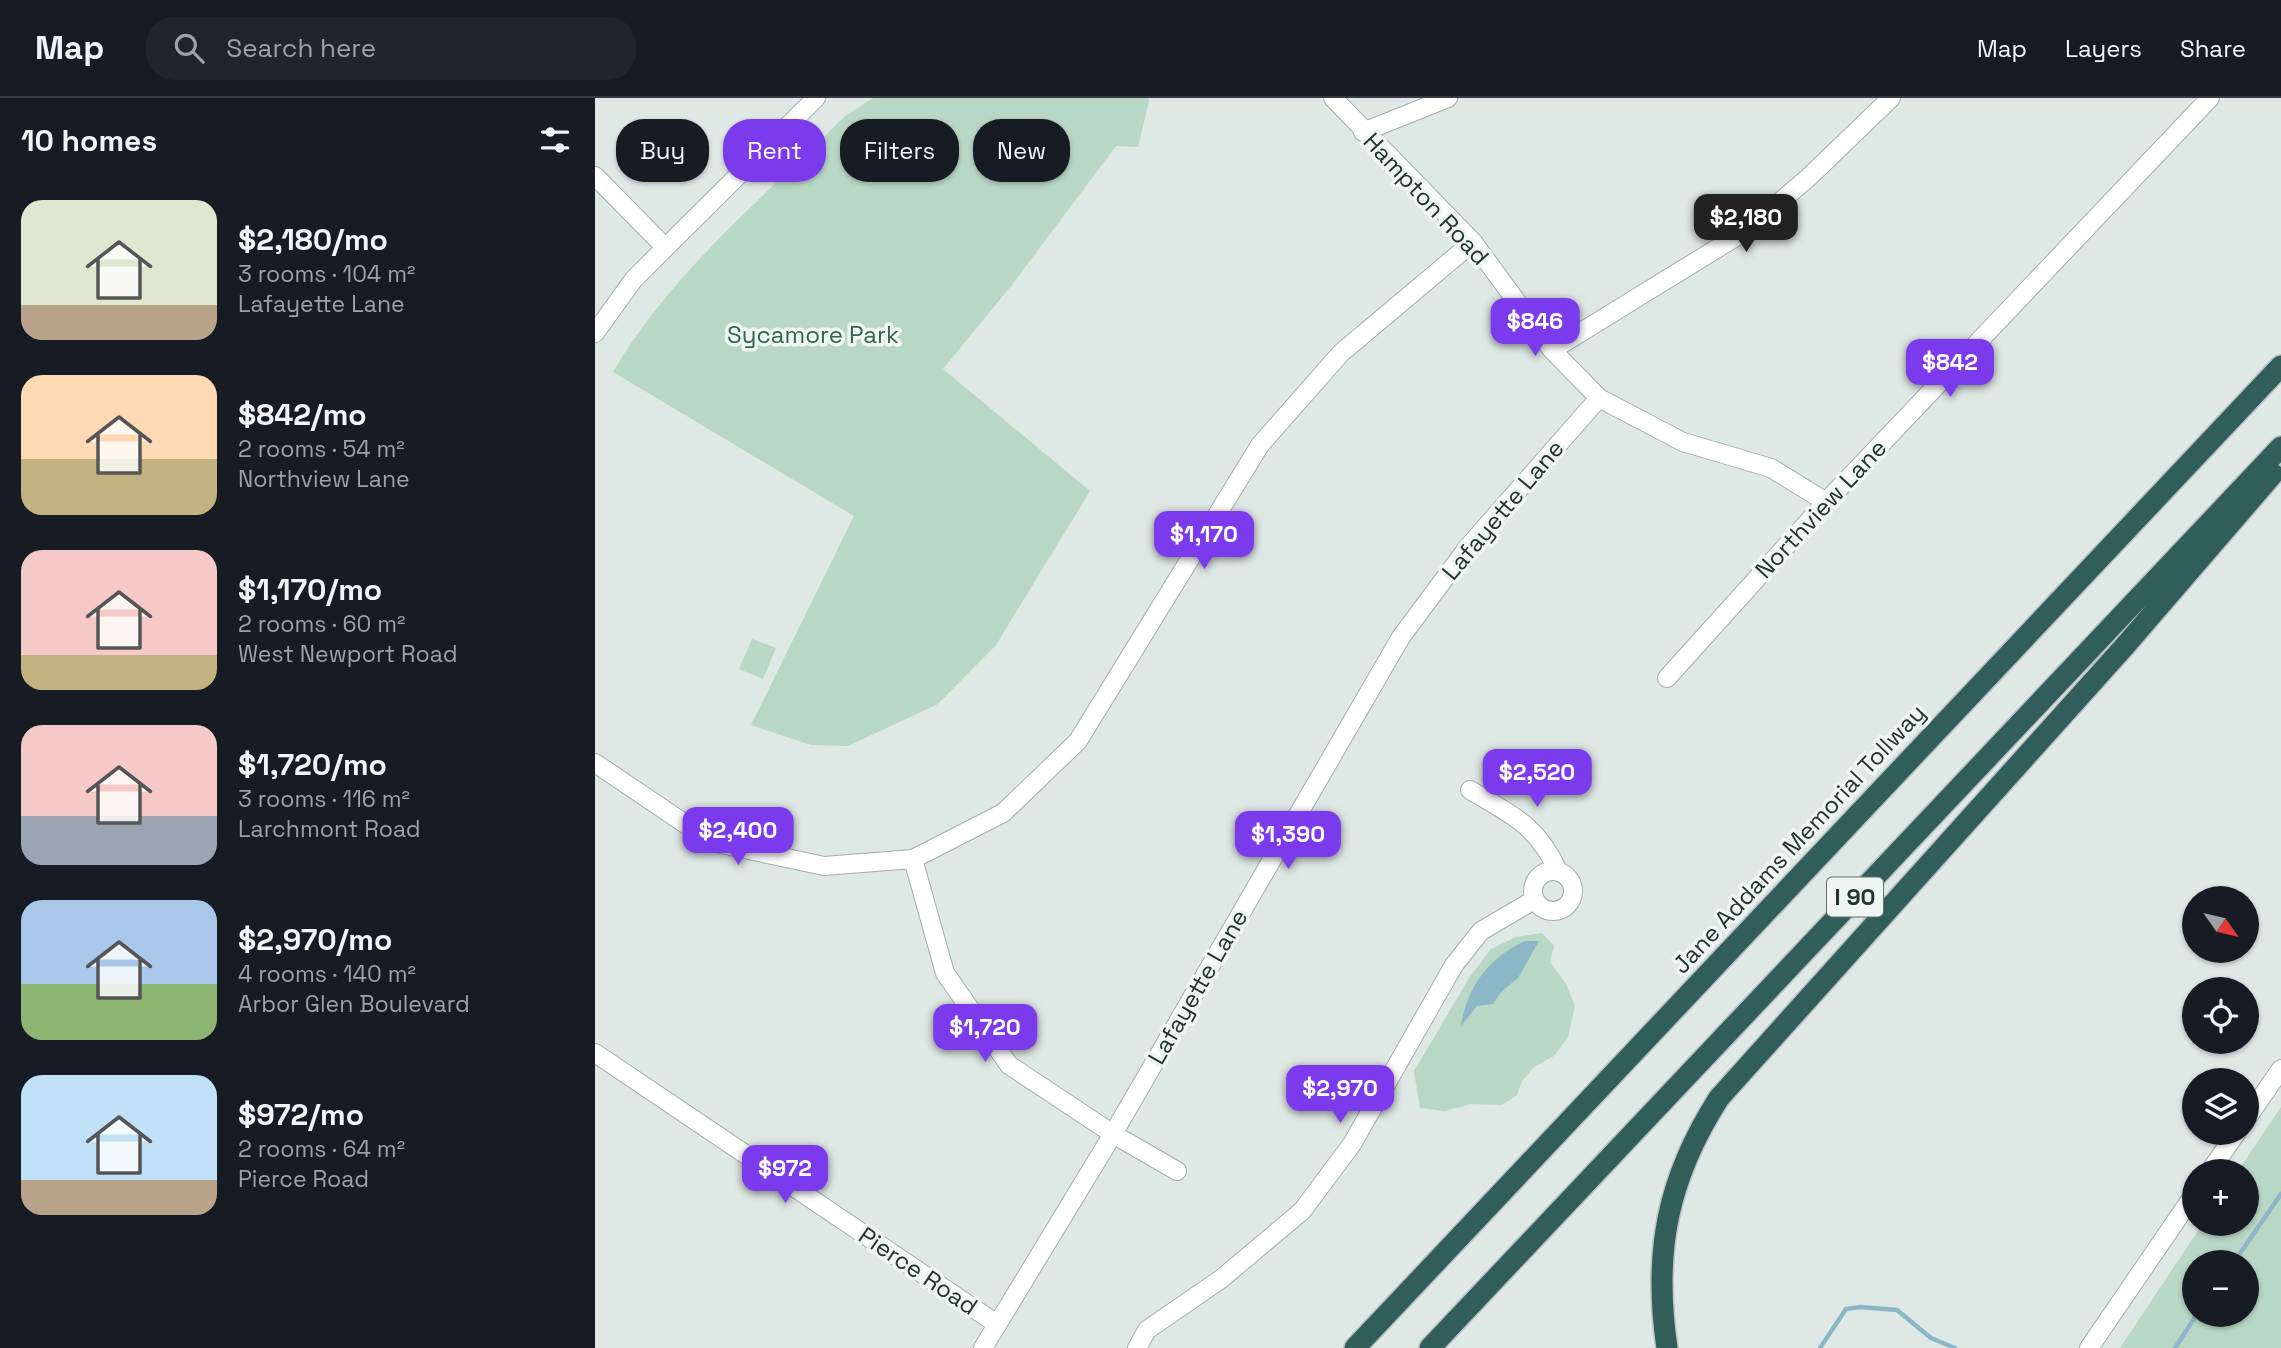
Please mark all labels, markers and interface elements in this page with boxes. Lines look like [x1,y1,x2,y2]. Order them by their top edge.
search box [146,17,636,80]
text: Map [35,27,104,69]
icon: search [170,29,208,67]
text: Search here [226,31,376,65]
text: Map [1977,33,2027,64]
text: Layers [2065,33,2142,64]
text: Share [2180,33,2246,64]
chip: Buy [616,119,709,182]
chip: Rent [723,119,826,182]
chip: Filters [840,119,959,182]
chip: New [973,119,1070,182]
text: 10 homes [21,121,157,160]
icon: filters [536,121,574,159]
street label: Hampton Road [1357,126,1496,272]
pin: $2,180 [1689,194,1803,254]
text: $2,180 [1710,202,1782,232]
text: $2,180/mo [238,220,388,259]
icon: home [77,228,161,312]
text: 3 rooms · 104 m² [238,259,415,289]
text: Lafayette Lane [238,289,405,319]
pin: $846 [1494,299,1576,358]
text: $846 [1507,306,1563,336]
park label: Sycamore Park [727,319,899,350]
pin: $842 [1909,340,1991,399]
text: $842 [1922,347,1978,377]
text: $842/mo [238,395,367,434]
icon: home [77,403,161,487]
street label: Lafayette Lane [1435,433,1570,586]
street label: Northview Lane [1748,433,1893,585]
text: 2 rooms · 54 m² [238,434,405,464]
text: Northview Lane [238,464,410,494]
pin: $1,170 [1147,512,1261,571]
text: $1,170 [1170,519,1238,549]
text: $1,170/mo [238,570,382,609]
icon: home [77,578,161,662]
text: 2 rooms · 60 m² [238,609,405,639]
text: West Newport Road [238,639,458,669]
street label: Jane Addams Memorial Tollway [1665,697,1932,980]
text: $1,720/mo [238,745,387,784]
pin: $2,520 [1480,750,1594,809]
icon: home [77,753,161,837]
text: $2,520 [1499,757,1575,787]
text: 3 rooms · 116 m² [238,784,410,814]
pin: $2,400 [681,808,795,867]
pin: $1,390 [1231,812,1345,871]
text: Larchmont Road [238,814,421,844]
text: $2,400 [699,815,777,845]
text: $1,390 [1251,819,1325,849]
road number: I 90 [1827,877,1883,916]
north arrow [2182,886,2259,962]
map controls [2182,886,2259,1327]
street label: Lafayette Lane [1141,904,1254,1070]
text: $2,970/mo [238,920,392,959]
icon: home [77,928,161,1012]
text: 4 rooms · 140 m² [238,959,416,989]
button: locate [2182,977,2259,1054]
text: Arbor Glen Boulevard [238,989,470,1019]
pin: $1,720 [928,1004,1042,1064]
text: $1,720 [949,1012,1021,1042]
pin: $2,970 [1283,1066,1397,1125]
button: layers [2182,1068,2259,1145]
text: $2,970 [1302,1073,1378,1103]
text: $972/mo [238,1095,364,1134]
icon: home [77,1103,161,1187]
text: 2 rooms · 64 m² [238,1134,405,1164]
pin: $972 [744,1146,826,1205]
text: $972 [758,1153,812,1183]
button: + [2182,1159,2259,1236]
text: Pierce Road [238,1164,369,1194]
street label: Pierce Road [853,1219,984,1322]
button: − [2182,1250,2259,1327]

